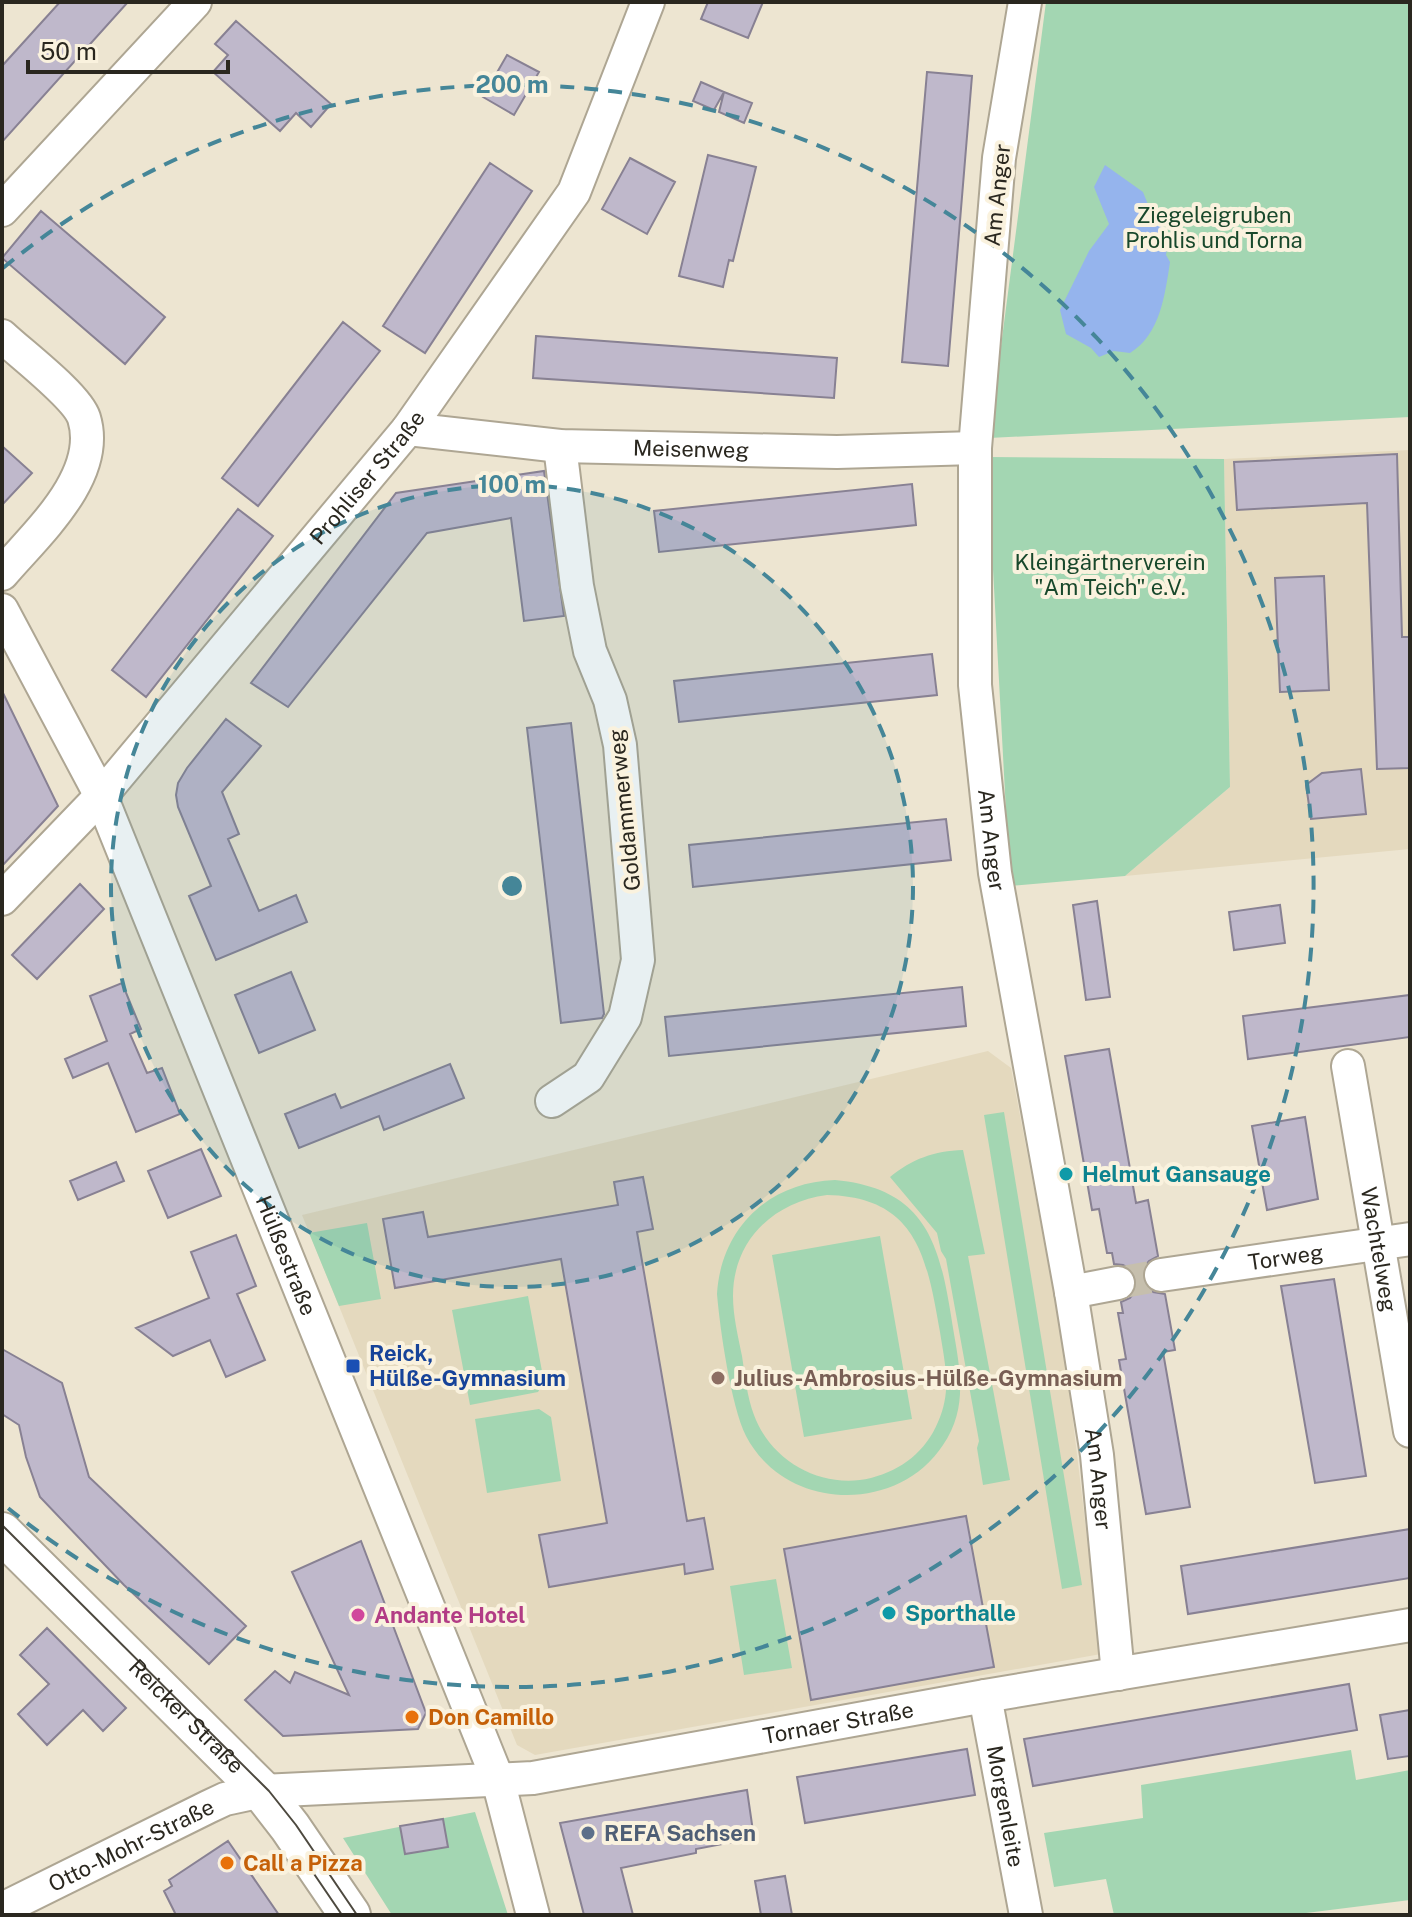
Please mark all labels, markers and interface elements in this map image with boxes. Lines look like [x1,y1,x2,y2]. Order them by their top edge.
scale bar [28,24,228,74]
text: 50 m [40,37,97,65]
text: 200 m [475,70,549,98]
street label: Am Anger [979,143,1015,247]
park label: Ziegeleigruben Prohlis und Torna [1125,202,1303,253]
street label: Prohliser Straße [304,405,430,550]
street label: Meisenweg [633,435,749,463]
text: 100 m [478,470,546,498]
park label: Kleingärtnerverein "Am Teich" e.V. [1015,549,1205,600]
street label: Goldammerweg [603,728,645,892]
street label: Am Anger [973,788,1011,893]
centre of rings [498,872,526,900]
place label: Helmut Gansauge [1082,1161,1271,1187]
marker: Helmut Gansauge [1057,1165,1075,1183]
street label: Wachtelweg [1356,1185,1403,1314]
street label: Hülßestraße [250,1192,322,1319]
street label: Torweg [1246,1239,1325,1275]
place label: Reick, Hülße-Gymnasium [369,1340,566,1391]
marker: Reick, Hülße-Gymnasium [344,1357,362,1375]
place label: Julius-Ambrosius-Hülße-Gymnasium [734,1365,1122,1391]
marker: Julius-Ambrosius-Hülße-Gymnasium [709,1369,727,1387]
street label: Am Anger [1080,1426,1117,1531]
place label: Sporthalle [905,1600,1016,1626]
place label: Andante Hotel [374,1602,526,1628]
marker: Sporthalle [880,1604,898,1622]
marker: Andante Hotel [349,1606,367,1624]
street label: Reicker Straße [124,1654,249,1779]
street label: Tornaer Straße [761,1696,916,1749]
place label: Don Camillo [428,1704,554,1730]
marker: Don Camillo [403,1708,421,1726]
street label: Morgenleite [981,1743,1030,1869]
street label: Otto-Mohr-Straße [44,1793,218,1897]
place label: REFA Sachsen [604,1820,756,1846]
marker: REFA Sachsen [579,1824,597,1842]
place label: Call a Pizza [243,1850,363,1876]
marker: Call a Pizza [218,1854,236,1872]

